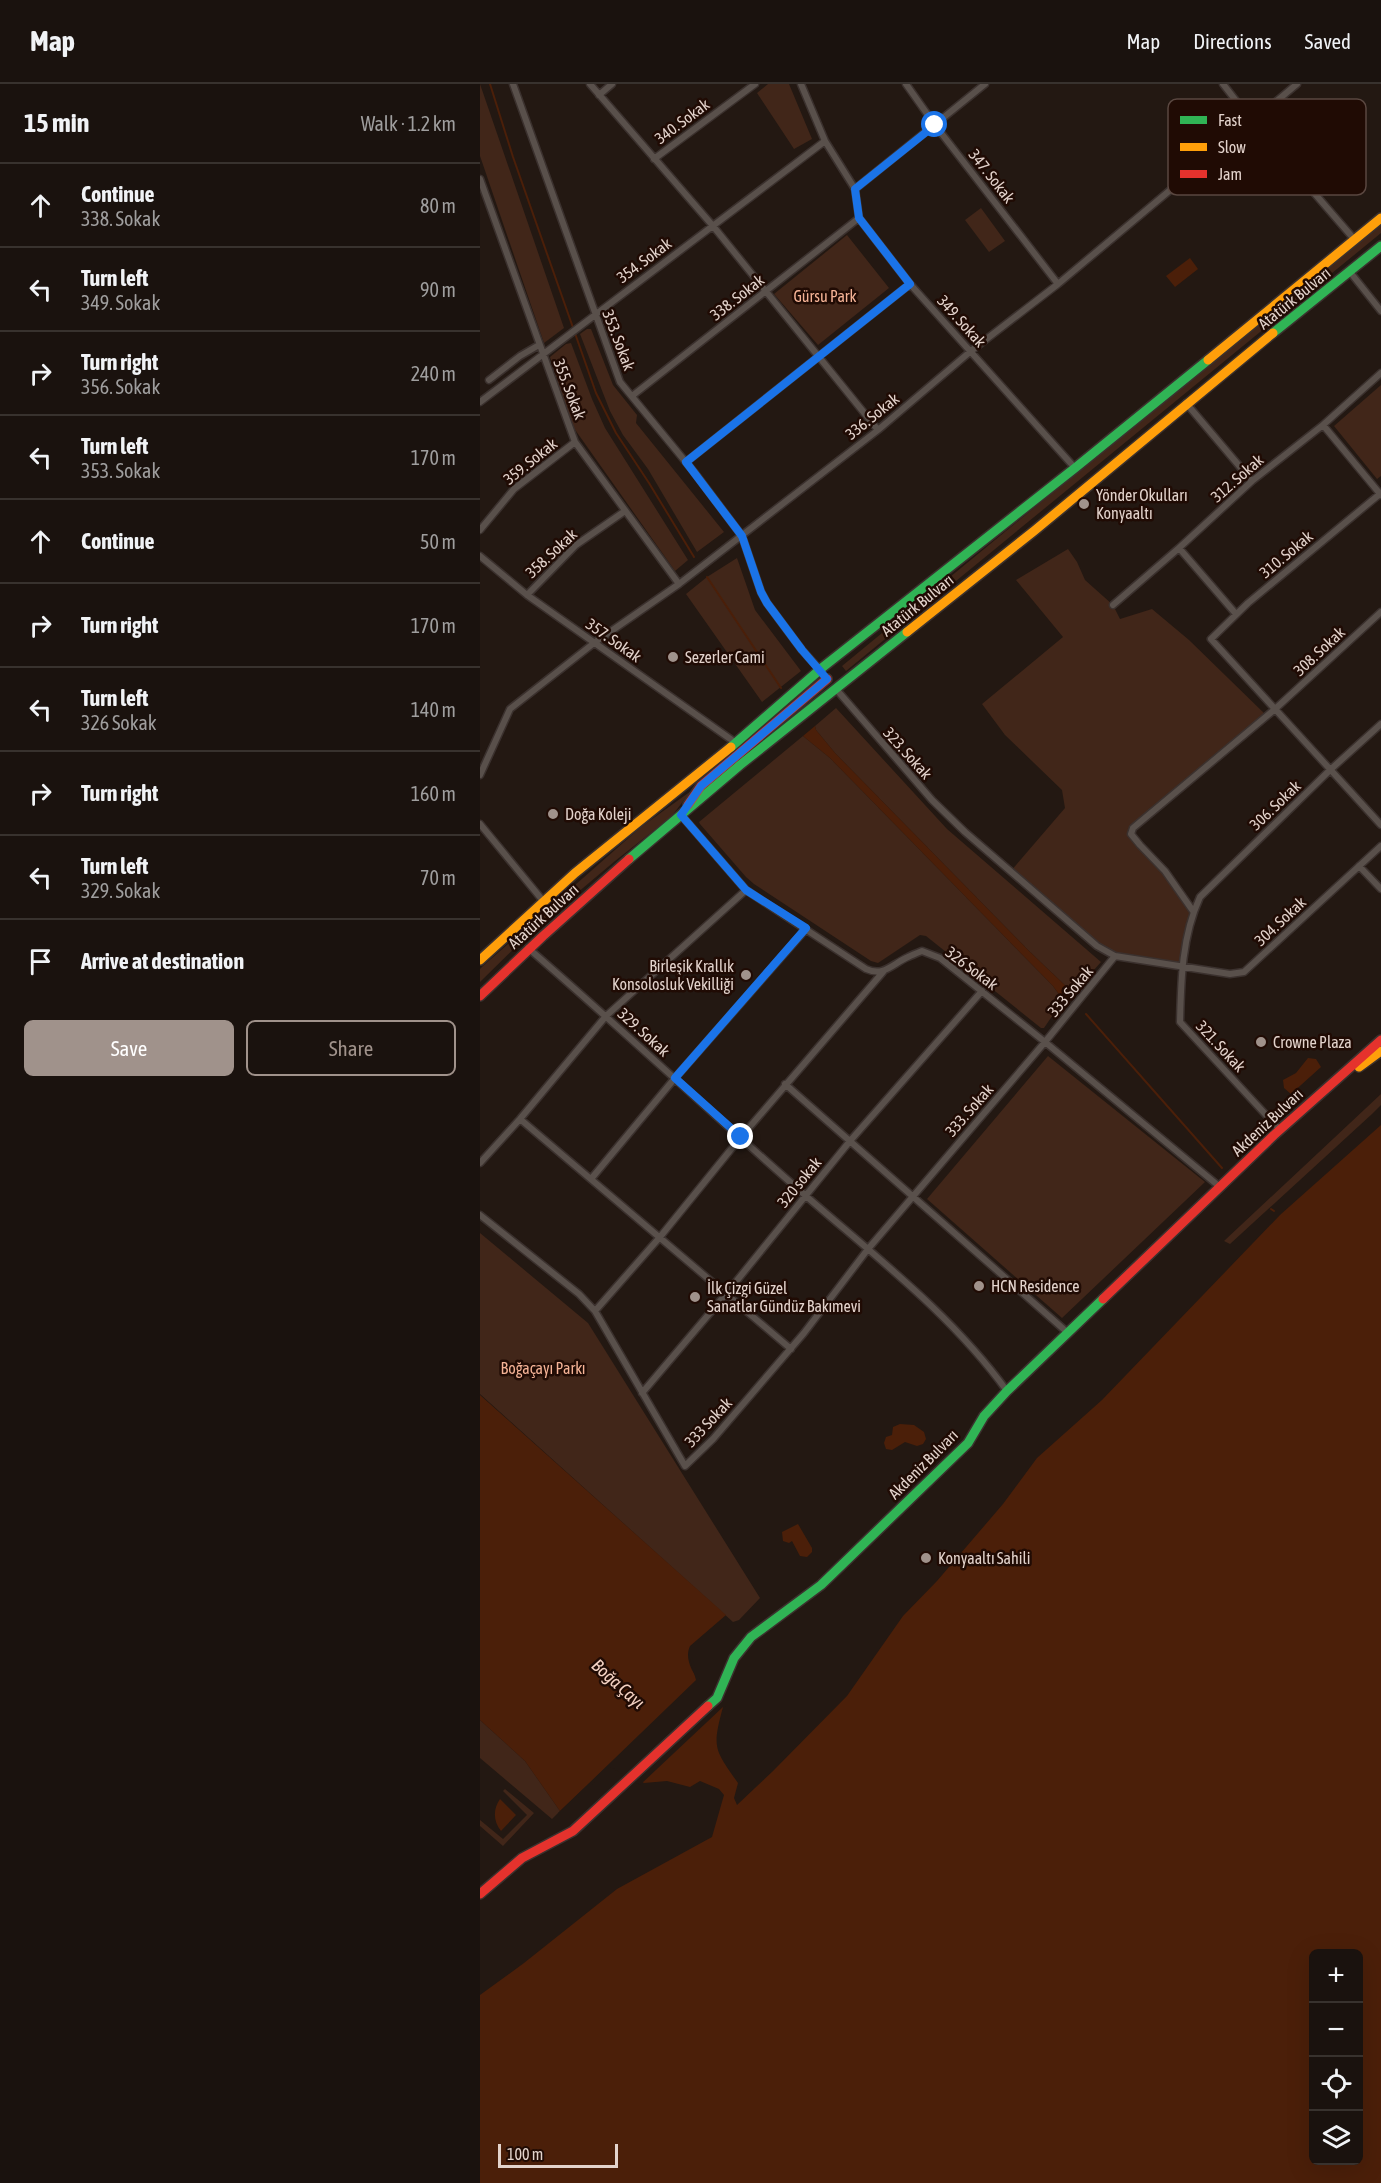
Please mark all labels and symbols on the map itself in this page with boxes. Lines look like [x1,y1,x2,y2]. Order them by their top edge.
street label: 340. Sokak [651,95,713,147]
legend [1168,99,1366,195]
route start [921,111,947,137]
text: Fast [1218,111,1242,129]
text: Slow [1218,138,1246,156]
street label: 347. Sokak [965,145,1019,207]
text: Jam [1218,165,1242,183]
street label: 354. Sokak [613,234,675,286]
street label: Atatürk Bulvarı [1254,263,1334,333]
street label: 338. Sokak [706,270,768,324]
park label: Gürsu Park [793,287,857,305]
street label: 349. Sokak [934,291,990,351]
street label: 353. Sokak [599,307,639,373]
street label: 355. Sokak [550,356,590,422]
street label: 336. Sokak [842,389,902,443]
street label: 359. Sokak [500,434,560,488]
street label: 312. Sokak [1207,450,1267,506]
place label: Yönder Okulları Konyaaltı [1096,486,1188,523]
marker: Yönder Okulları Konyaaltı [1077,497,1091,511]
street label: 358. Sokak [522,525,580,581]
street label: 310. Sokak [1256,527,1316,581]
street label: Atatürk Bulvarı [877,570,957,640]
street label: 357. Sokak [583,614,645,666]
street label: 308. Sokak [1290,623,1348,679]
place label: Sezerler Cami [685,648,765,666]
marker: Sezerler Cami [666,650,680,664]
street label: 323. Sokak [880,723,936,783]
street label: 306. Sokak [1246,777,1304,833]
place label: Doğa Koleji [565,805,631,824]
marker: Doğa Koleji [546,807,560,821]
street label: Atatürk Bulvarı [504,880,582,952]
street label: 304. Sokak [1251,893,1309,949]
street label: 326 Sokak [942,943,1002,993]
place label: Birleşik Krallık Konsolosluk Vekilliği [612,957,734,994]
street label: 333 Sokak [1044,962,1096,1020]
marker: Birleşik Krallık Konsolosluk Vekilliği [739,968,753,982]
street label: 329. Sokak [614,1004,674,1060]
street label: 321. Sokak [1193,1017,1249,1075]
place label: Crowne Plaza [1273,1033,1352,1051]
marker: Crowne Plaza [1254,1035,1268,1049]
street label: 333. Sokak [941,1080,997,1140]
street label: Akdeniz Bulvarı [1228,1085,1306,1159]
route end [727,1123,753,1149]
street label: 320 sokak [773,1153,825,1211]
place label: HCN Residence [991,1277,1080,1295]
place label: İlk Çizgi Güzel Sanatlar Gündüz Bakımevi [707,1279,861,1315]
marker: HCN Residence [972,1279,986,1293]
marker: İlk Çizgi Güzel Sanatlar Gündüz Bakımevi [688,1290,702,1304]
park label: Boğaçayı Parkı [501,1359,585,1378]
street label: 333 Sokak [681,1394,735,1450]
street label: Akdeniz Bulvarı [885,1426,961,1502]
place label: Konyaaltı Sahili [938,1549,1030,1568]
marker: Konyaaltı Sahili [919,1551,933,1565]
water label: Boğa Çayı [588,1654,649,1713]
scale bar [498,2141,618,2168]

